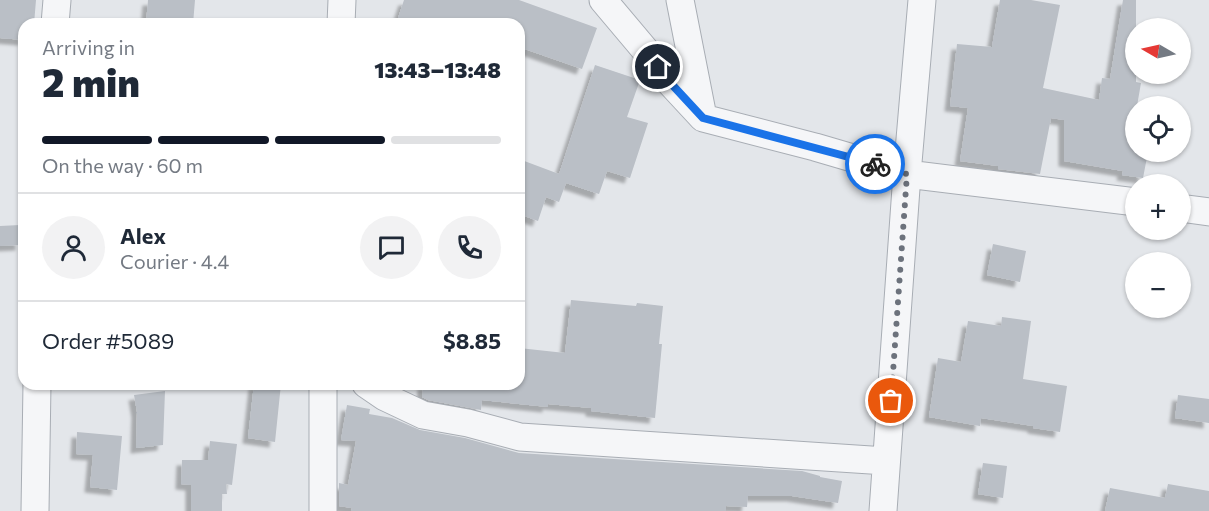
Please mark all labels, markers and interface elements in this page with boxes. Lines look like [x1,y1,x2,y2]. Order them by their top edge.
north arrow [1125,18,1191,84]
map controls [1125,18,1191,318]
text: Arriving in [42,35,135,59]
pin [632,41,683,92]
icon: home [641,50,674,83]
text: 13:43–13:48 [374,56,501,83]
text: 2 min [42,57,140,105]
button: locate [1125,96,1191,162]
courier [845,134,905,194]
icon: bike [859,148,892,181]
text: On the way · 60 m [42,153,203,177]
button: + [1125,174,1191,240]
button: person [42,216,105,279]
button: chat [360,216,423,279]
button: phone [438,216,501,279]
text: Alex [120,222,166,249]
text: Courier · 4.4 [120,249,229,273]
button: − [1125,252,1191,318]
text: Order #5089 [42,327,174,354]
text: $8.85 [443,327,501,354]
pin [865,375,916,426]
icon: bag [874,384,907,417]

